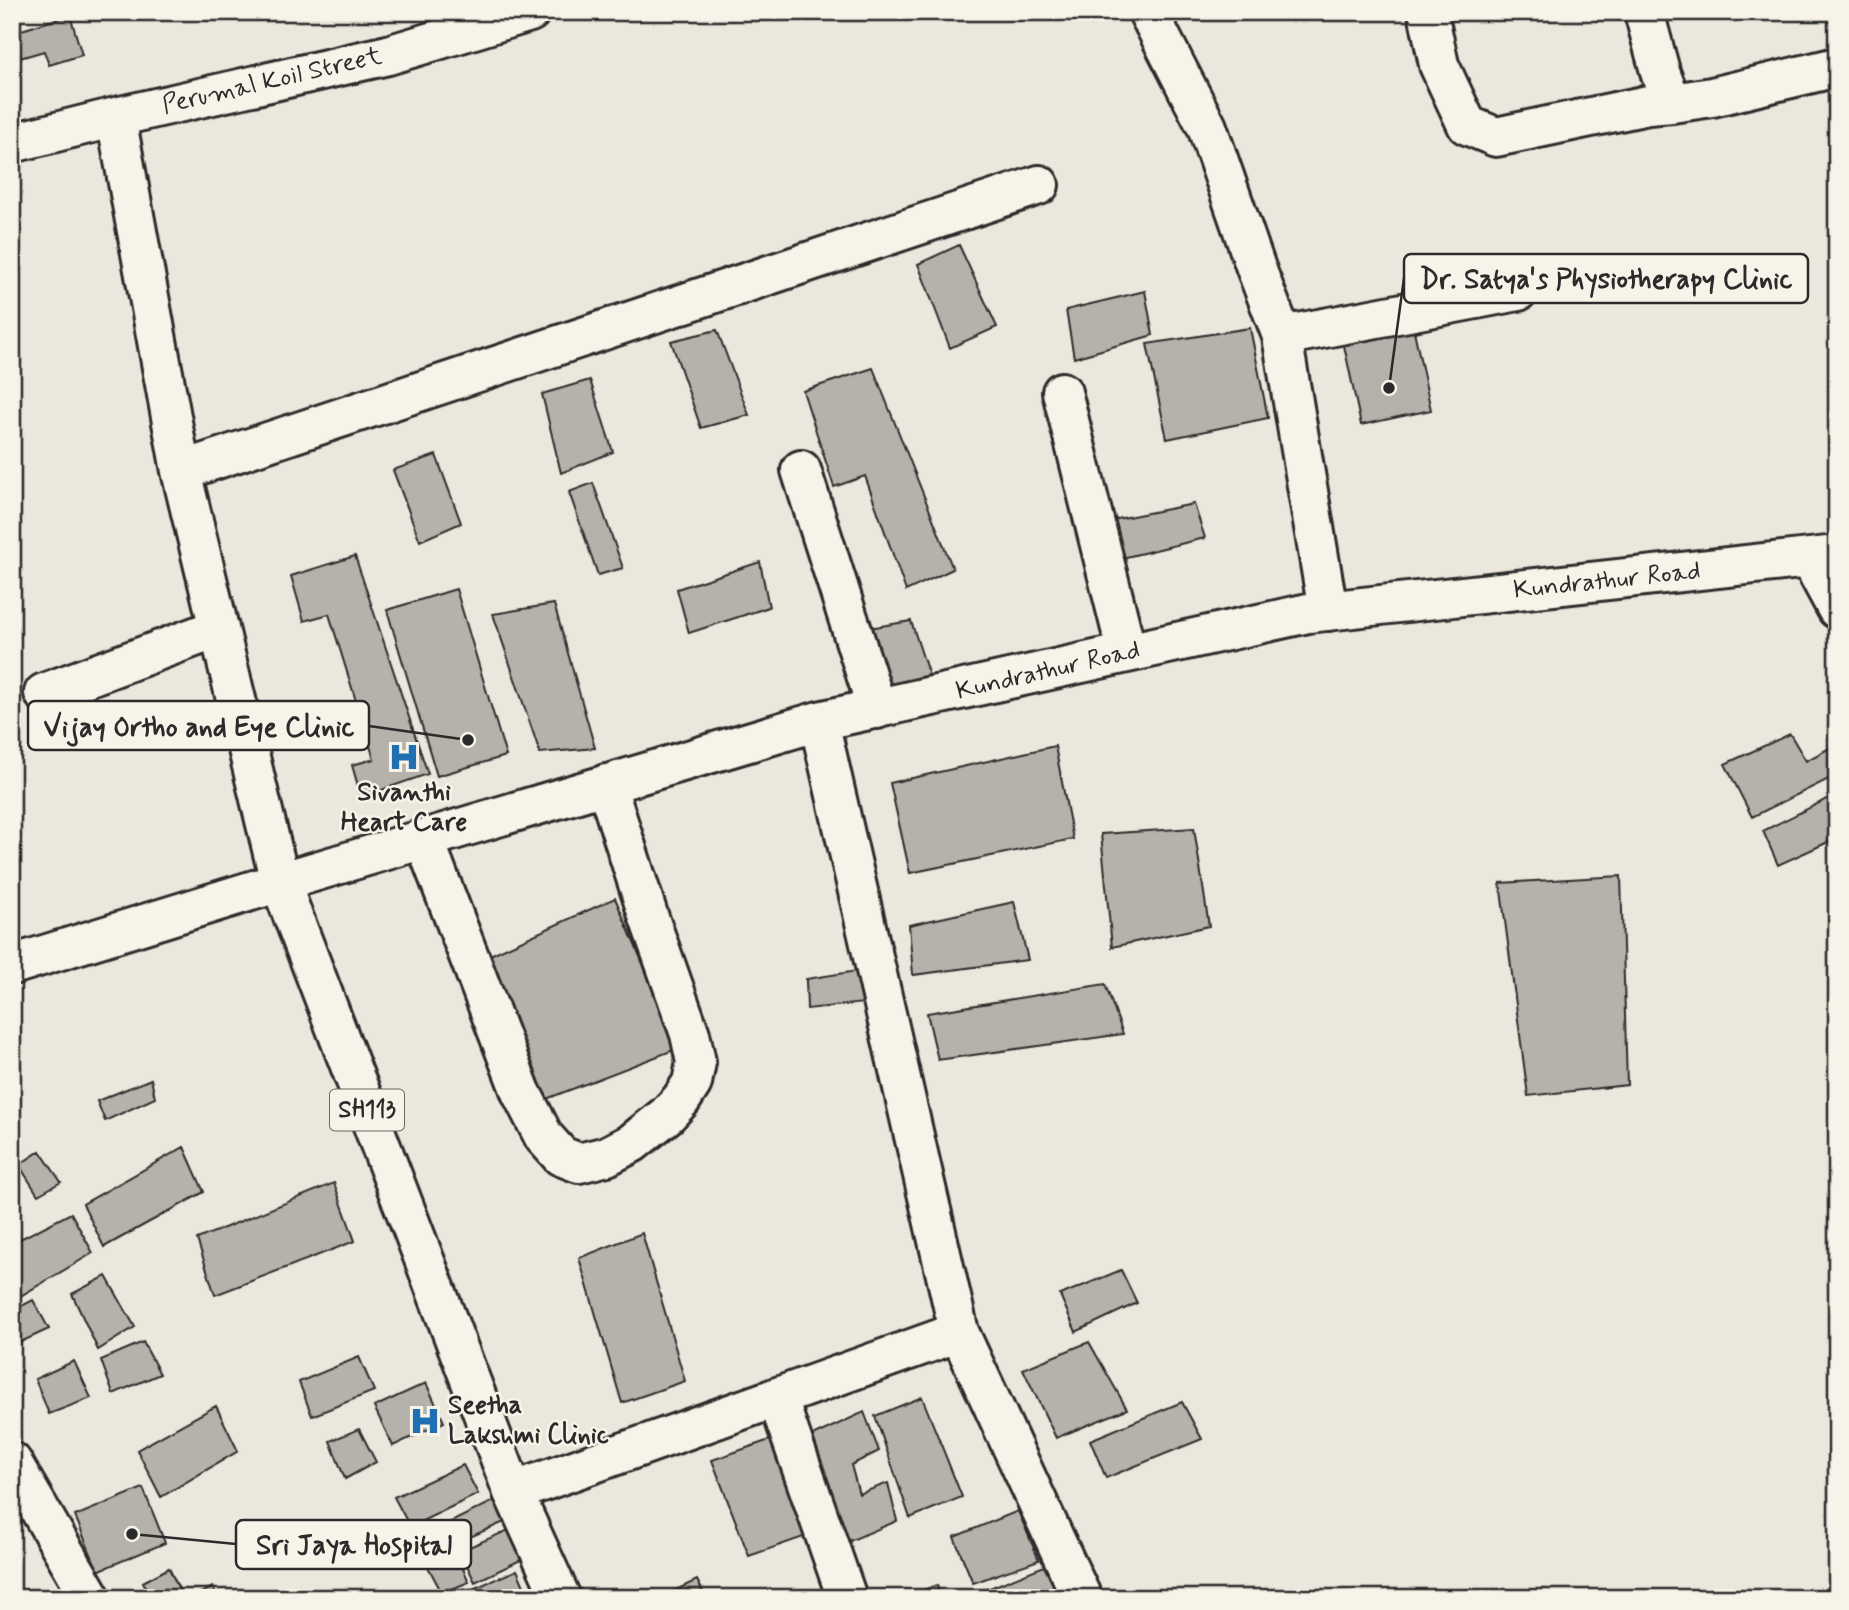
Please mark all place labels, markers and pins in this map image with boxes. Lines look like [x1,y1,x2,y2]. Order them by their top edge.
callout: Dr. Satya's Physiotherapy Clinic [1404,254,1808,303]
callout: Vijay Ortho and Eye Clinic [28,701,369,750]
hospital icon: Sivanthi Heart Care [387,740,421,774]
place label: Sivanthi Heart Care [341,776,467,840]
place label: Seetha Lakshmi Clinic [448,1389,609,1453]
hospital icon: Seetha Lakshmi Clinic [408,1404,442,1438]
callout: Sri Jaya Hospital [236,1520,471,1569]

